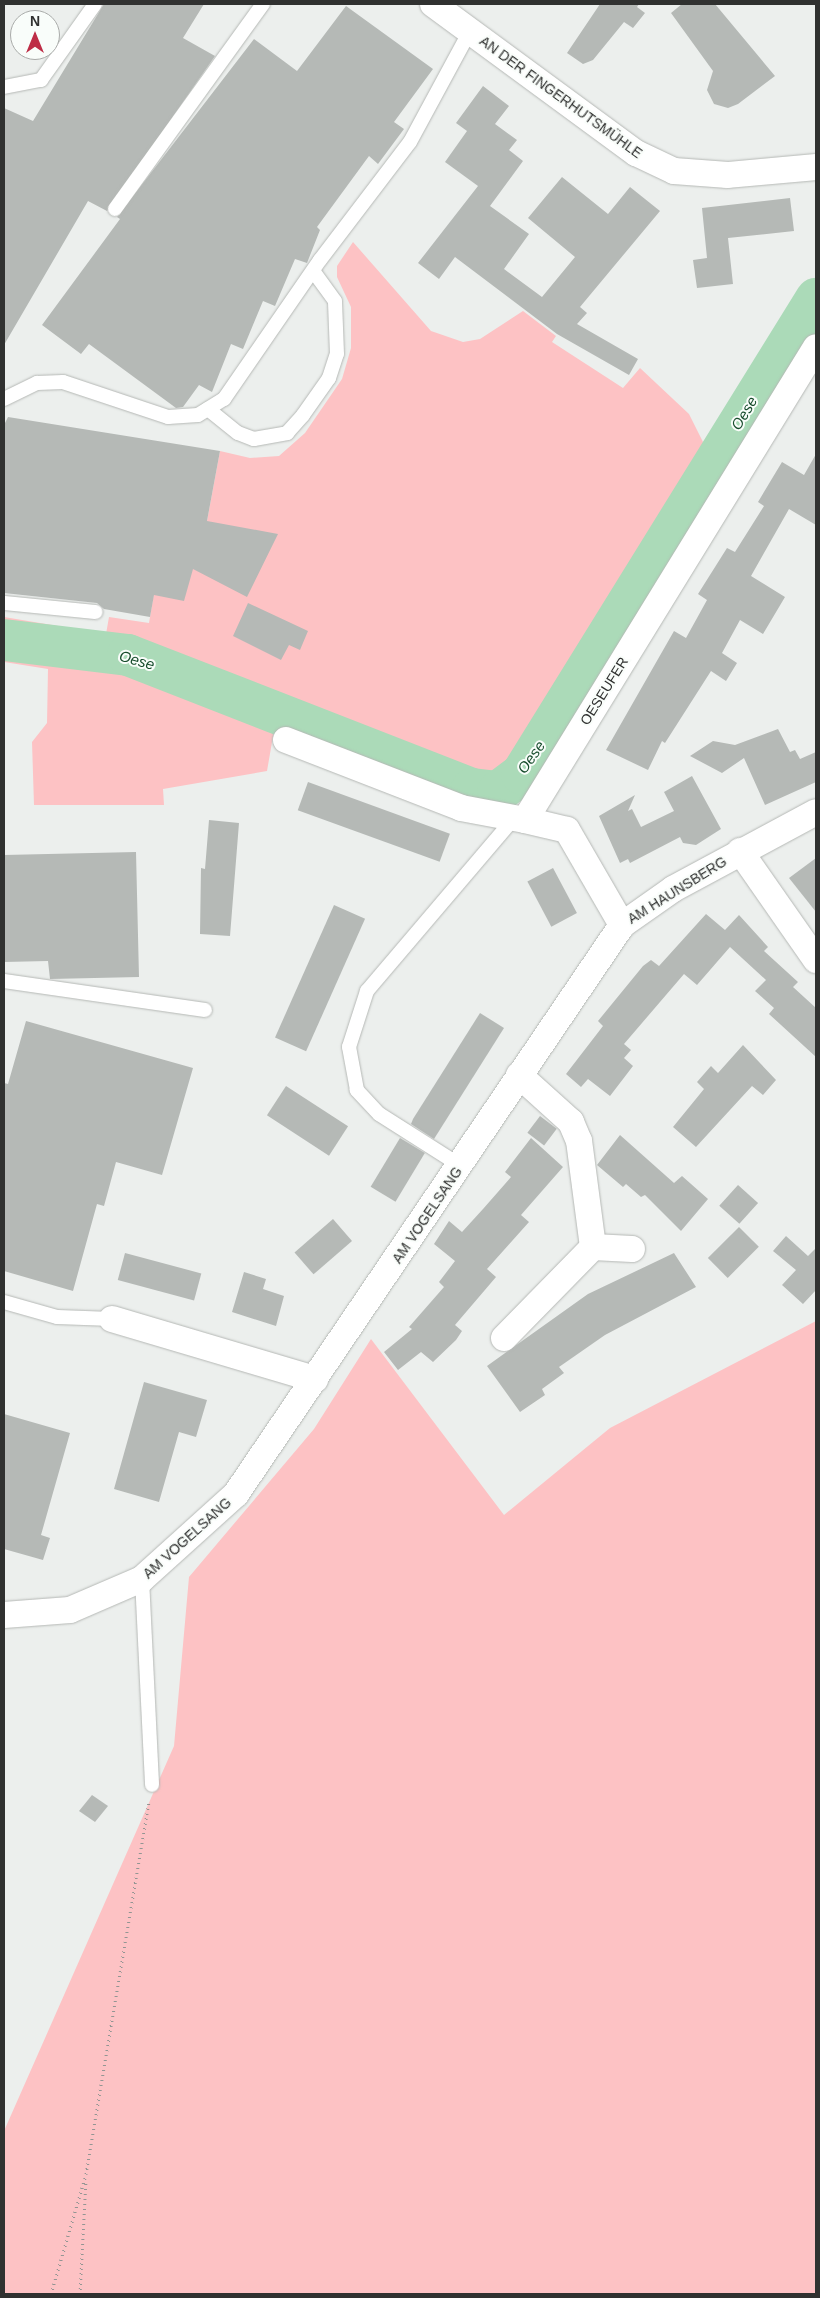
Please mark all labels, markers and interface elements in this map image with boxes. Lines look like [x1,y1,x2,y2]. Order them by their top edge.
north arrow [10,10,60,60]
text: N [30,13,40,29]
street label: AN DER FINGERHUTSMÜHLE [476,32,646,162]
water label: Oese [727,393,761,433]
water label: Oese [117,646,157,674]
street label: OESEUFER [576,654,632,728]
water label: Oese [513,737,549,777]
street label: AM HAUNSBERG [624,853,730,927]
street label: AM VOGELSANG [388,1164,466,1266]
street label: AM VOGELSANG [139,1494,235,1582]

